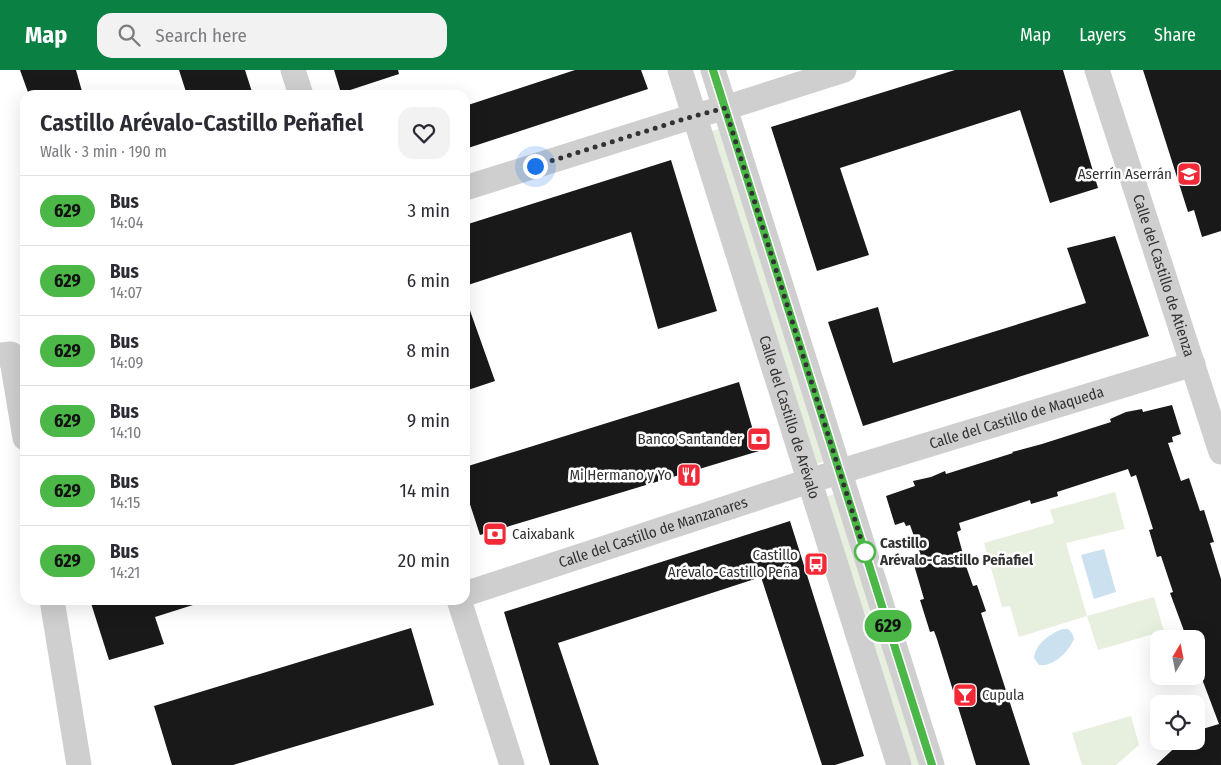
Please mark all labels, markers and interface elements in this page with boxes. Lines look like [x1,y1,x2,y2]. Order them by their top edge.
search box [97,13,447,58]
text: Map [25,21,67,49]
icon: search [115,21,143,49]
text: Search here [155,24,247,47]
text: Map [1020,24,1051,46]
text: Layers [1079,24,1126,46]
text: Share [1154,24,1196,46]
button: heart [398,107,450,159]
text: Castillo Arévalo-Castillo Peñafiel [40,109,363,137]
text: Walk · 3 min · 190 m [40,142,167,161]
your location [523,154,548,179]
school or university icon: Aserrín Aserrán [1176,161,1202,187]
place label: Aserrín Aserrán [1078,165,1172,183]
text: Bus [110,190,139,213]
street label: Calle del Castillo de Atienza [1129,192,1198,359]
text: 3 min [408,199,450,222]
text: 629 [54,200,81,222]
text: 14:04 [110,213,143,232]
text: Bus [110,260,139,283]
text: 6 min [407,269,450,292]
text: 629 [54,270,81,292]
text: 14:07 [110,283,142,302]
text: Bus [110,330,139,353]
street label: Calle del Castillo de Arévalo [755,333,824,501]
text: 8 min [407,339,450,362]
text: 629 [54,340,81,362]
text: 14:09 [110,353,143,372]
street label: Calle del Castillo de Maqueda [927,383,1106,453]
text: Bus [110,400,139,423]
text: 9 min [407,409,450,432]
text: 629 [54,410,81,432]
text: 14:10 [110,423,141,442]
bank icon: Banco Santander [746,426,772,452]
place label: Banco Santander [638,430,743,448]
restaurant icon: Mi Hermano y Yo [676,462,702,488]
place label: Mi Hermano y Yo [569,466,672,484]
text: Bus [110,470,139,493]
text: 14 min [400,479,450,502]
text: 629 [54,480,81,502]
text: 14:15 [110,493,140,512]
street label: Calle del Castillo de Manzanares [556,493,750,572]
bank icon: Caixabank [482,521,508,547]
place label: Caixabank [512,525,574,543]
place label: Castillo Arévalo-Castillo Peñafiel [879,534,1034,569]
text: Bus [110,540,139,563]
marker: Castillo Arévalo-Castillo Peñafiel [854,541,876,563]
place label: Castillo Arévalo-Castillo Peña [668,546,798,581]
text: 20 min [398,549,450,572]
text: 629 [54,550,81,572]
bus stop icon: Castillo Arévalo-Castillo Peña [803,551,829,577]
text: 14:21 [110,563,140,582]
line badge: 629 [859,610,917,642]
text: 629 [875,615,901,637]
north arrow [1150,630,1205,685]
map controls [1150,630,1205,750]
bar icon: Cupula [952,682,978,708]
place label: Cupula [982,686,1024,704]
button: locate [1150,695,1205,750]

